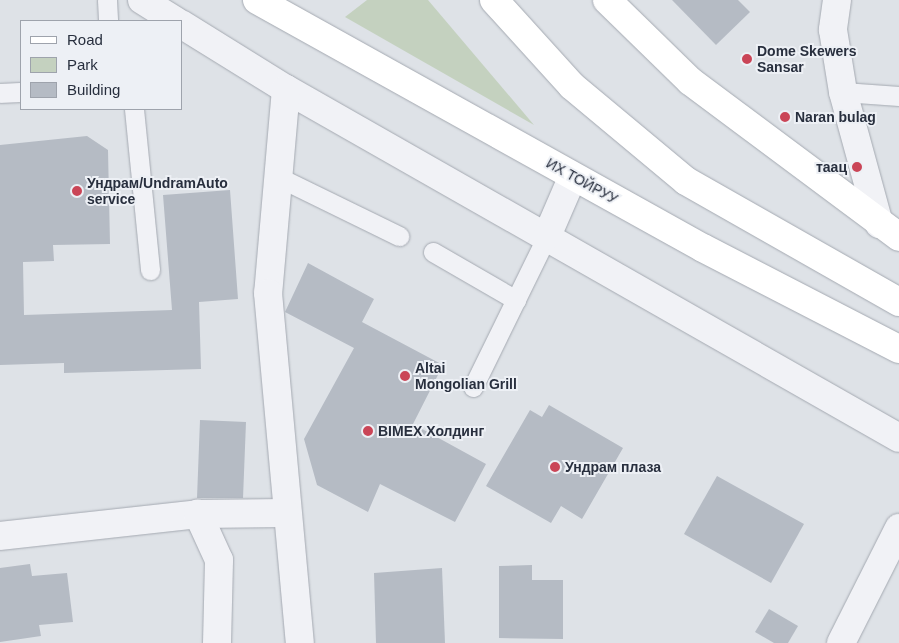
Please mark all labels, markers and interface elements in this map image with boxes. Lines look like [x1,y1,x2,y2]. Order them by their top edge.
legend [20,20,182,110]
text: Road [67,31,103,48]
place label: Dome Skewers Sansar [757,43,857,75]
marker: Dome Skewers Sansar [741,53,753,65]
text: Park [67,56,98,73]
text: Building [67,81,120,98]
place label: Naran bulag [795,109,876,125]
marker: Naran bulag [779,111,791,123]
street label: ИХ ТОЙРУУ [543,155,621,207]
place label: таац [816,159,847,175]
marker: таац [851,161,863,173]
place label: Ундрам/UndramAuto service [87,175,228,208]
marker: Ундрам/UndramAuto service [71,185,83,197]
place label: Altai Mongolian Grill [415,360,517,392]
marker: Altai Mongolian Grill [399,370,411,382]
place label: BIMEX Холдинг [378,423,484,439]
marker: BIMEX Холдинг [362,425,374,437]
place label: Ундрам плаза [565,459,661,475]
marker: Ундрам плаза [549,461,561,473]

